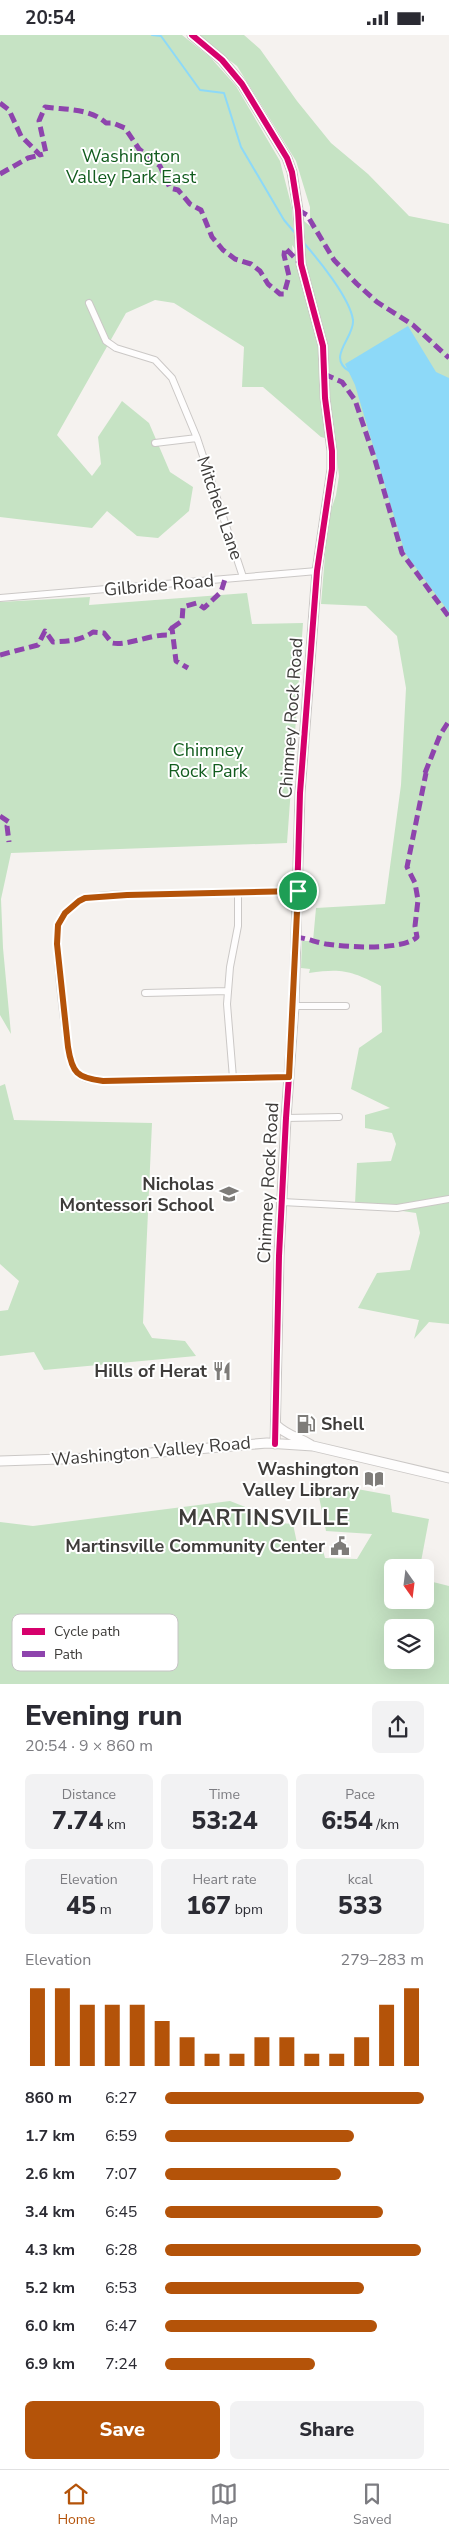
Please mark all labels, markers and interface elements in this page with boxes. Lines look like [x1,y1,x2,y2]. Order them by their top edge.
text: 20:54 [25,5,75,31]
park label: Washington Valley Park East [65,144,197,189]
street label: Mitchell Lane [191,453,249,563]
street label: Gilbride Road [103,568,215,602]
street label: Chimney Rock Road [273,637,309,799]
park label: Chimney Rock Park [168,738,249,783]
pin [277,870,319,912]
icon: arrive [284,877,312,905]
street label: Chimney Rock Road [252,1102,284,1264]
place label: Nicholas Montessori School [60,1172,214,1217]
school or university icon: Nicholas Montessori School [218,1183,240,1205]
place label: Hills of Herat [94,1359,207,1383]
restaurant icon: Hills of Herat [211,1360,233,1382]
place label: Shell [321,1412,364,1436]
fuel station icon: Shell [295,1413,317,1435]
street label: Washington Valley Road [50,1430,252,1472]
place label: Washington Valley Library [242,1457,360,1502]
library icon: Washington Valley Library [363,1468,385,1490]
district label: MARTINSVILLE [178,1503,350,1533]
place label: Martinsville Community Center [65,1534,325,1558]
public building icon: Martinsville Community Center [329,1535,351,1557]
north arrow [384,1559,434,1609]
map controls [384,1559,434,1669]
legend [12,1614,178,1671]
button: layers [384,1619,434,1669]
text: Cycle path [54,1622,120,1641]
text: Path [54,1645,83,1664]
text: Evening run [25,1697,182,1735]
button: share [372,1701,424,1753]
text: 20:54 · 9 × 860 m [25,1735,153,1757]
text: Distance [62,1785,116,1804]
text: Time [209,1785,240,1804]
text: Pace [345,1785,375,1804]
text: 7.74 [52,1804,103,1838]
text: 53:24 [191,1804,258,1838]
text: 6:54 [321,1804,373,1838]
text: km [103,1815,126,1834]
text: /km [373,1815,399,1834]
text: Elevation [60,1870,118,1889]
text: Heart rate [192,1870,257,1889]
text: kcal [348,1870,373,1889]
text: 45 [66,1889,96,1923]
text: 167 [186,1889,231,1923]
text: 533 [338,1889,383,1923]
text: m [96,1900,112,1919]
text: bpm [231,1900,263,1919]
text: Elevation [25,1949,91,1971]
text: 279–283 m [341,1949,424,1971]
text: 860 m [25,2087,72,2109]
text: 6:27 [105,2087,137,2109]
text: 1.7 km [25,2125,75,2147]
text: 6:59 [105,2125,137,2147]
text: 2.6 km [25,2163,75,2185]
text: 7:07 [105,2163,137,2185]
text: 3.4 km [25,2201,75,2223]
text: 6:45 [105,2201,137,2223]
text: 4.3 km [25,2239,75,2261]
text: 6:28 [105,2239,137,2261]
text: 5.2 km [25,2277,75,2299]
text: 6:53 [105,2277,137,2299]
text: 6.0 km [25,2315,75,2337]
text: 6:47 [105,2315,137,2337]
text: 6.9 km [25,2353,75,2375]
text: 7:24 [105,2353,137,2375]
button: Save [25,2401,220,2459]
button: Share [230,2401,424,2459]
tab: Home [57,2480,95,2529]
tab: Map [210,2480,238,2529]
tab: Saved [353,2480,392,2529]

